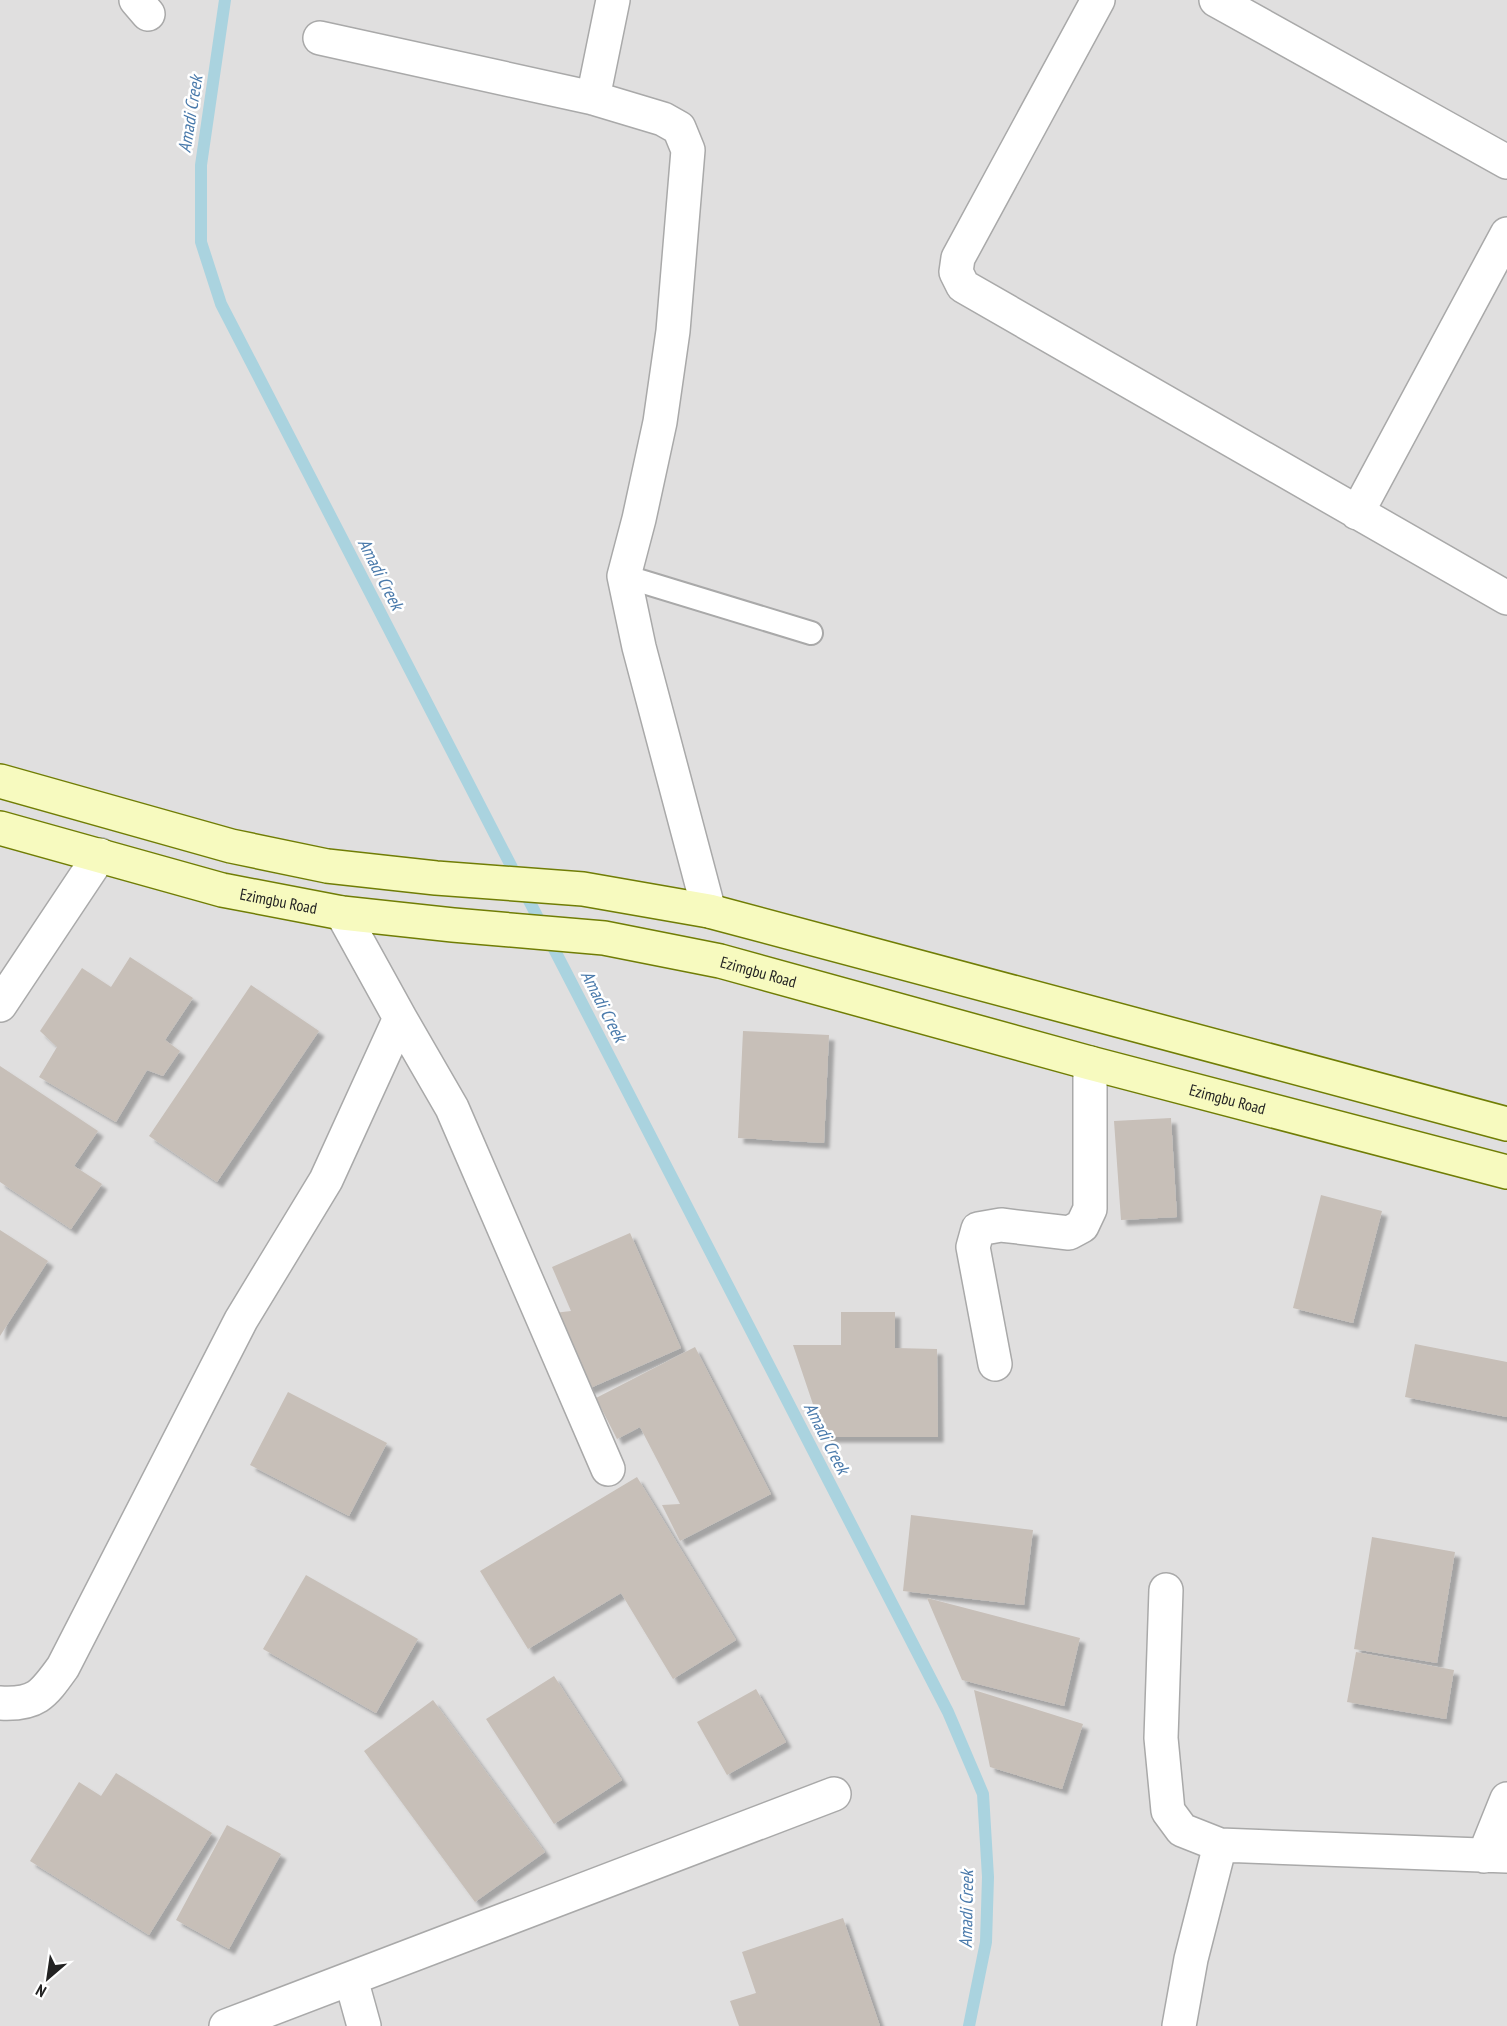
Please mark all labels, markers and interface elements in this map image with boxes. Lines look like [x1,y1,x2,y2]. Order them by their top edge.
water label: Amadi Creek [173,72,208,154]
water label: Amadi Creek [353,534,410,616]
street label: Ezimgbu Road [238,884,319,918]
street label: Ezimgbu Road [718,952,799,992]
water label: Amadi Creek [576,966,633,1048]
street label: Ezimgbu Road [1187,1079,1268,1118]
water label: Amadi Creek [799,1398,856,1480]
water label: Amadi Creek [954,1868,978,1948]
north arrow [18,1948,78,2008]
text: N [32,1980,49,2002]

